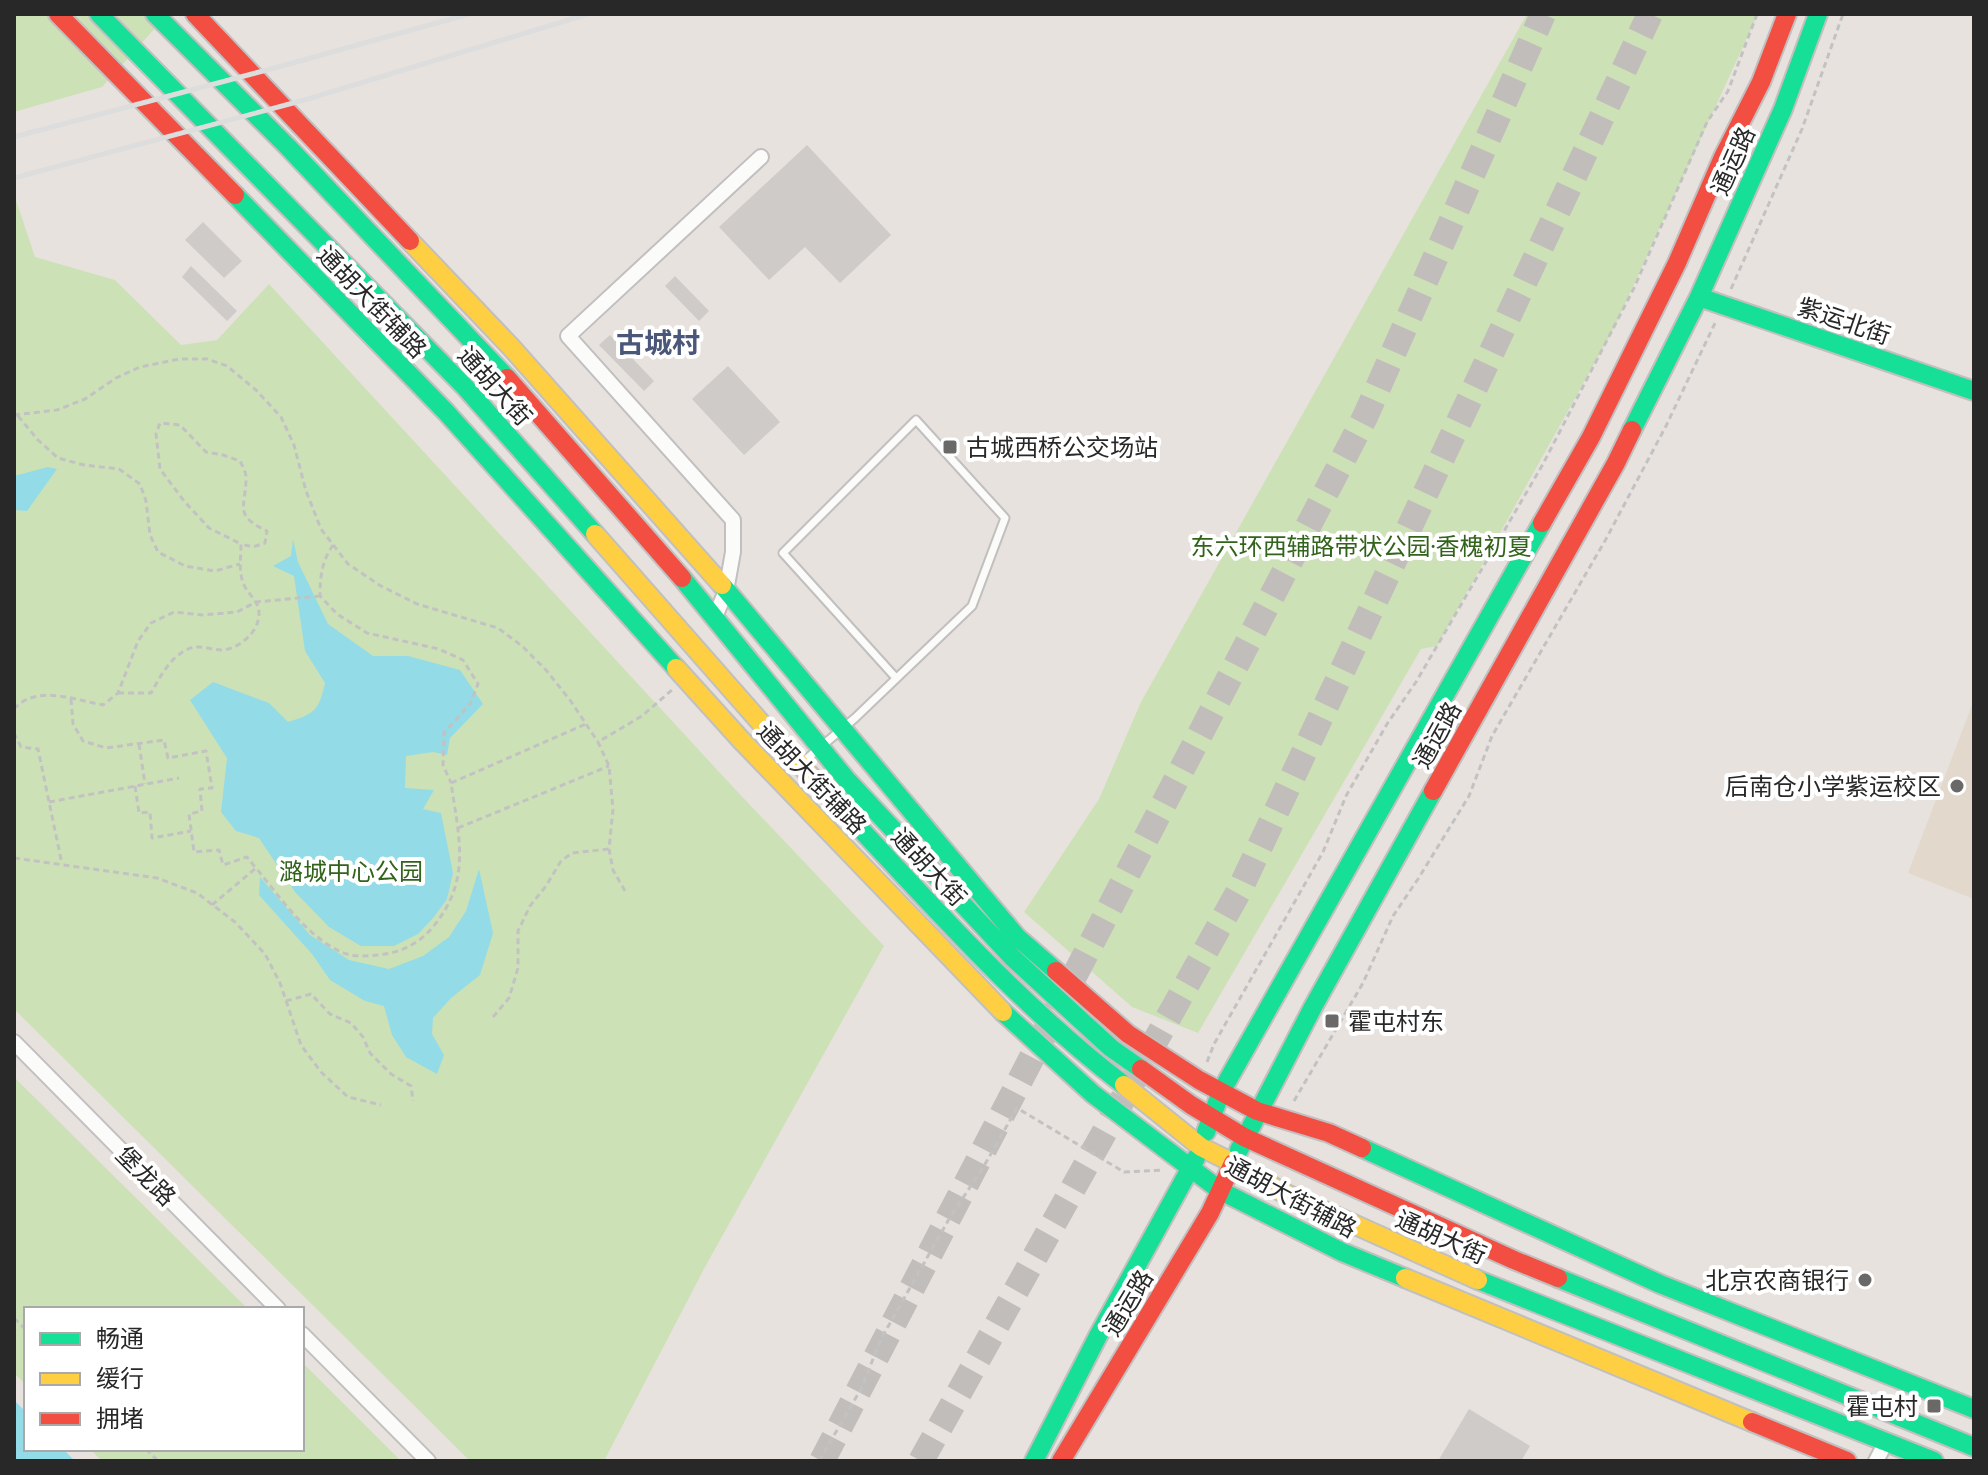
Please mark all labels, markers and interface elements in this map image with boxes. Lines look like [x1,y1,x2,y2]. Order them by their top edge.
street label: 通运路 [1703,121,1763,201]
street label: 通胡大街辅路 [310,239,434,365]
street label: 紫运北街 [1793,290,1895,352]
district label: 古城村 [616,324,700,363]
street label: 通胡大街 [451,339,539,433]
place label: 古城西桥公交场站 [966,431,1158,464]
marker: 古城西桥公交场站 [941,438,959,456]
park label: 东六环西辅路带状公园·香槐初夏 [1190,530,1532,563]
street label: 通运路 [1405,696,1469,774]
street label: 通胡大街辅路 [750,715,874,841]
place label: 后南仓小学紫运校区 [1725,770,1941,803]
marker: 后南仓小学紫运校区 [1948,777,1966,795]
street label: 通胡大街 [884,821,974,913]
park label: 潞城中心公园 [279,855,423,888]
place label: 霍屯村东 [1348,1005,1444,1038]
marker: 霍屯村东 [1323,1012,1341,1030]
street label: 堡龙路 [109,1139,183,1213]
street label: 通胡大街辅路 [1220,1149,1362,1245]
street label: 通胡大街 [1390,1202,1492,1272]
street label: 通运路 [1095,1264,1161,1342]
place label: 北京农商银行 [1705,1264,1849,1297]
marker: 北京农商银行 [1856,1271,1874,1289]
legend [24,1307,304,1451]
text: 畅通 [96,1322,144,1355]
text: 缓行 [96,1362,144,1395]
place label: 霍屯村 [1846,1390,1918,1423]
marker: 霍屯村 [1925,1397,1943,1415]
text: 拥堵 [96,1402,144,1435]

